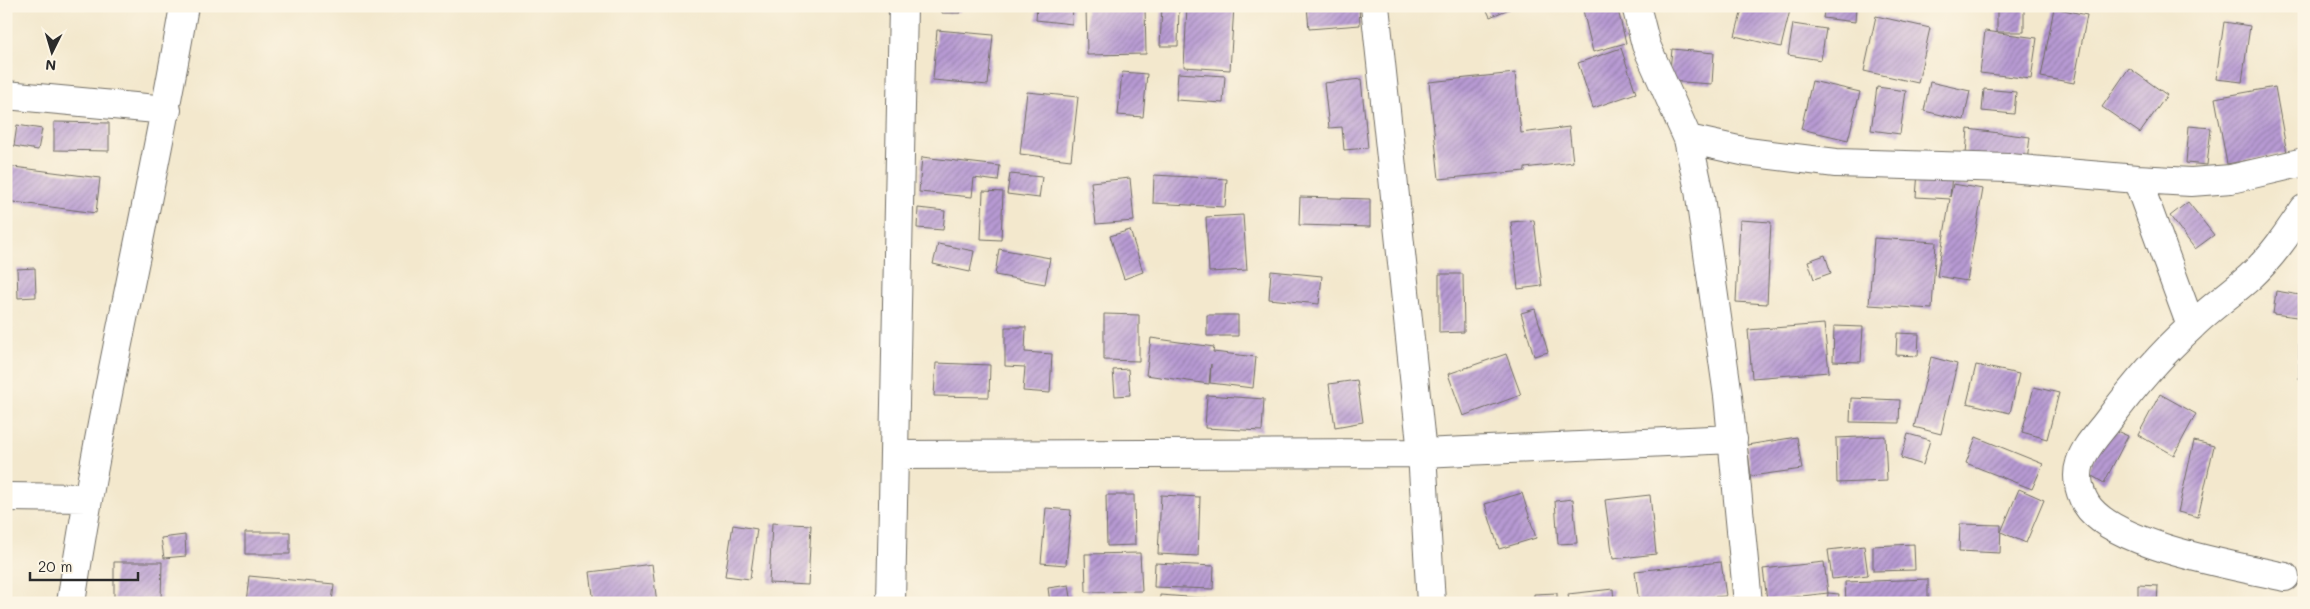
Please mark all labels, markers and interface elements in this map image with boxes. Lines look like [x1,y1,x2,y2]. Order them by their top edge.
north arrow [28,28,78,78]
text: N [45,56,57,75]
scale bar [30,549,138,581]
text: 20 m [38,556,72,576]

